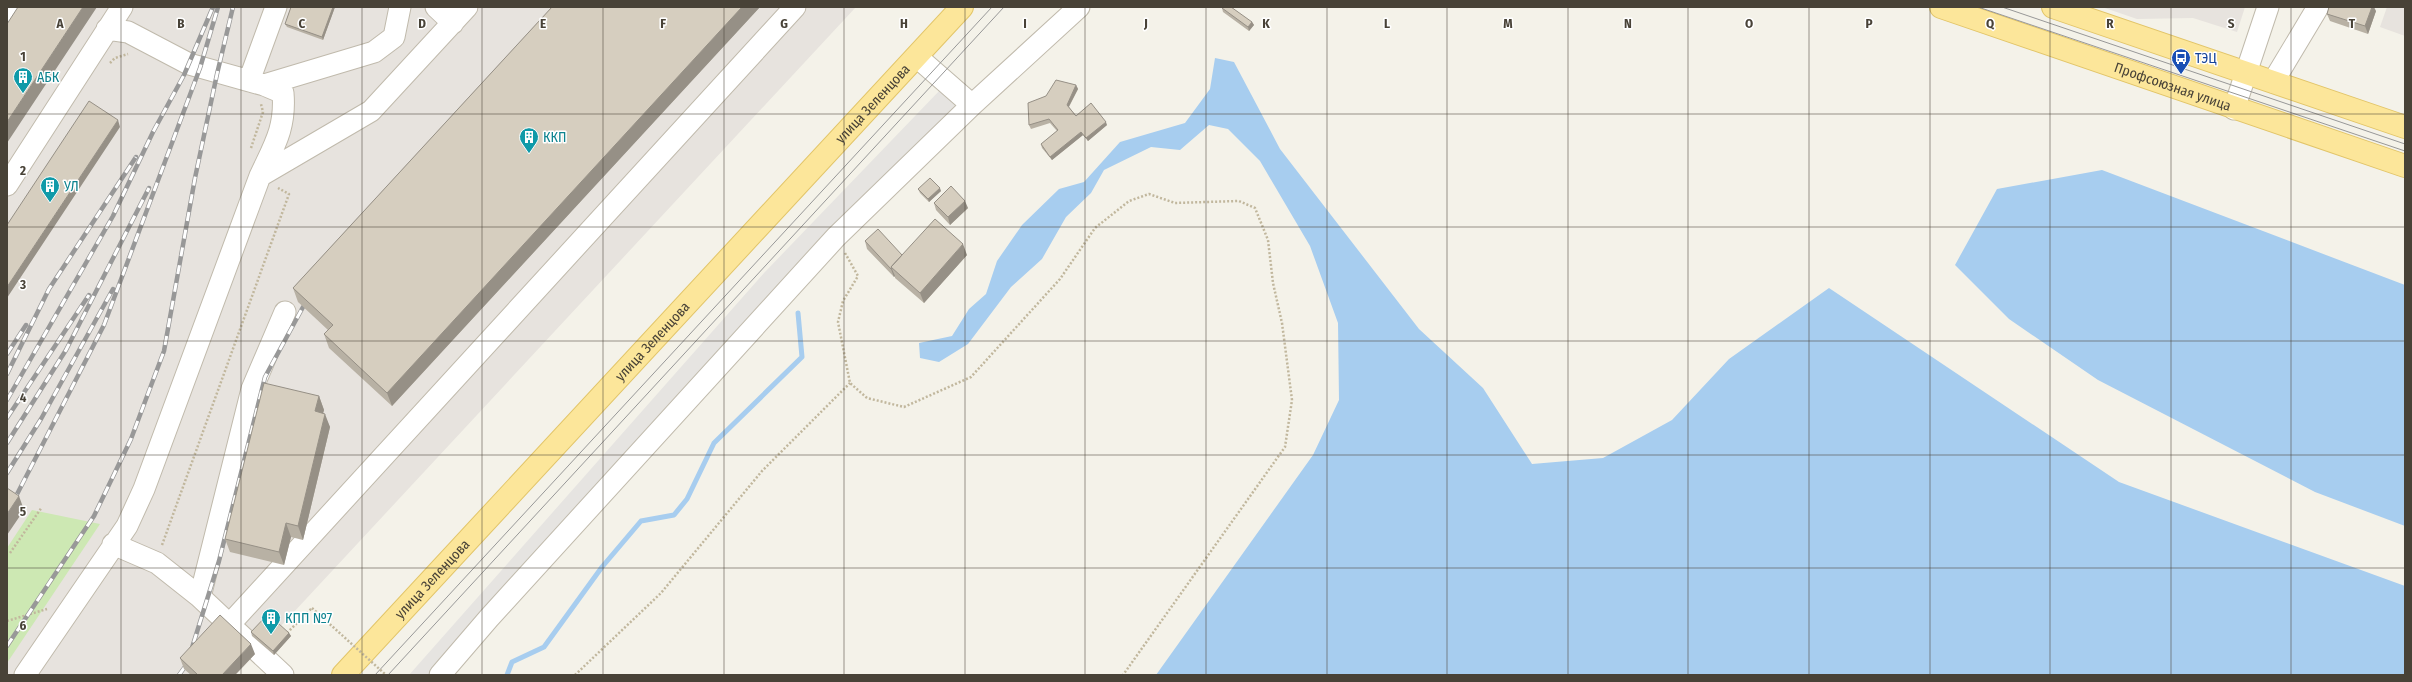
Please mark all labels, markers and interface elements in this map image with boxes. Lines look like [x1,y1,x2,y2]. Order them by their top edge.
text: A [55,16,64,31]
text: B [177,16,185,31]
text: C [299,16,306,31]
text: D [418,16,426,31]
text: E [540,16,546,31]
text: F [660,16,666,31]
text: G [780,16,788,31]
text: H [900,16,908,31]
text: I [1023,16,1027,31]
text: J [1143,16,1148,31]
text: K [1262,16,1270,31]
text: L [1384,16,1390,31]
text: M [1503,16,1513,31]
text: N [1624,16,1632,31]
text: O [1745,16,1753,31]
text: P [1865,16,1873,31]
text: Q [1986,16,1995,31]
text: R [2106,16,2114,31]
text: S [2228,16,2235,31]
text: T [2349,16,2356,31]
bus stop icon: ТЭЦ [2170,47,2192,75]
text: 1 [20,49,26,64]
place label: ТЭЦ [2195,50,2217,67]
street label: Профсоюзная улица [2112,59,2233,114]
street label: улица Зеленцова [832,60,913,147]
building icon: АБК [12,66,34,94]
place label: АБК [37,69,60,86]
building icon: ККП [518,126,540,154]
place label: ККП [543,129,566,146]
text: 2 [19,163,26,178]
building icon: УЛ [39,175,61,203]
place label: УЛ [63,178,79,195]
text: 3 [19,277,26,292]
street label: улица Зеленцова [611,298,693,384]
text: 4 [20,390,27,405]
text: 5 [20,504,26,519]
street label: улица Зеленцова [391,536,473,622]
building icon: КПП №7 [260,607,282,635]
place label: КПП №7 [285,610,333,627]
text: 6 [20,618,27,633]

